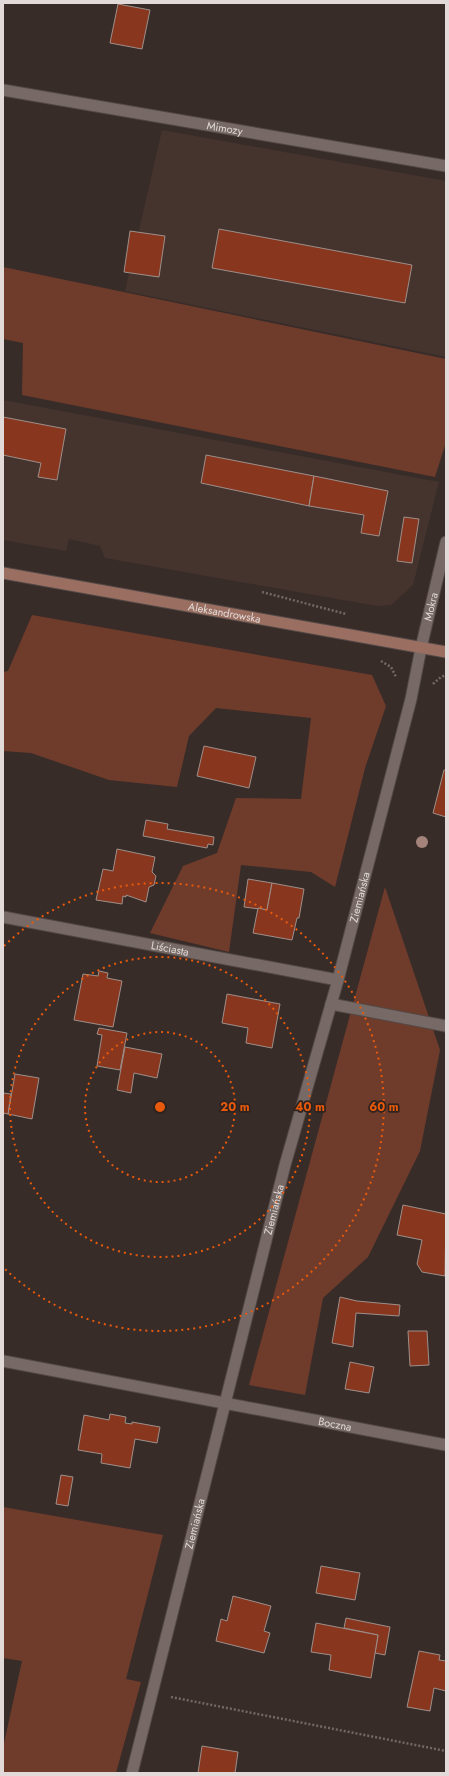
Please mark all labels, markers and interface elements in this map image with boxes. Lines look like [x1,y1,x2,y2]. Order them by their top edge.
street label: Mimozy [206,117,244,139]
street label: Mokra [420,591,442,623]
street label: Aleksandrowska [187,598,262,627]
street label: Ziemiańska [345,870,374,924]
street label: Liściasta [150,937,190,960]
text: 20 m [220,1098,250,1116]
text: 40 m [295,1098,325,1116]
text: 60 m [369,1098,399,1116]
centre of rings [153,1100,167,1114]
street label: Ziemiańska [260,1183,288,1237]
street label: Boczna [317,1413,353,1435]
street label: Ziemiańska [181,1497,209,1551]

